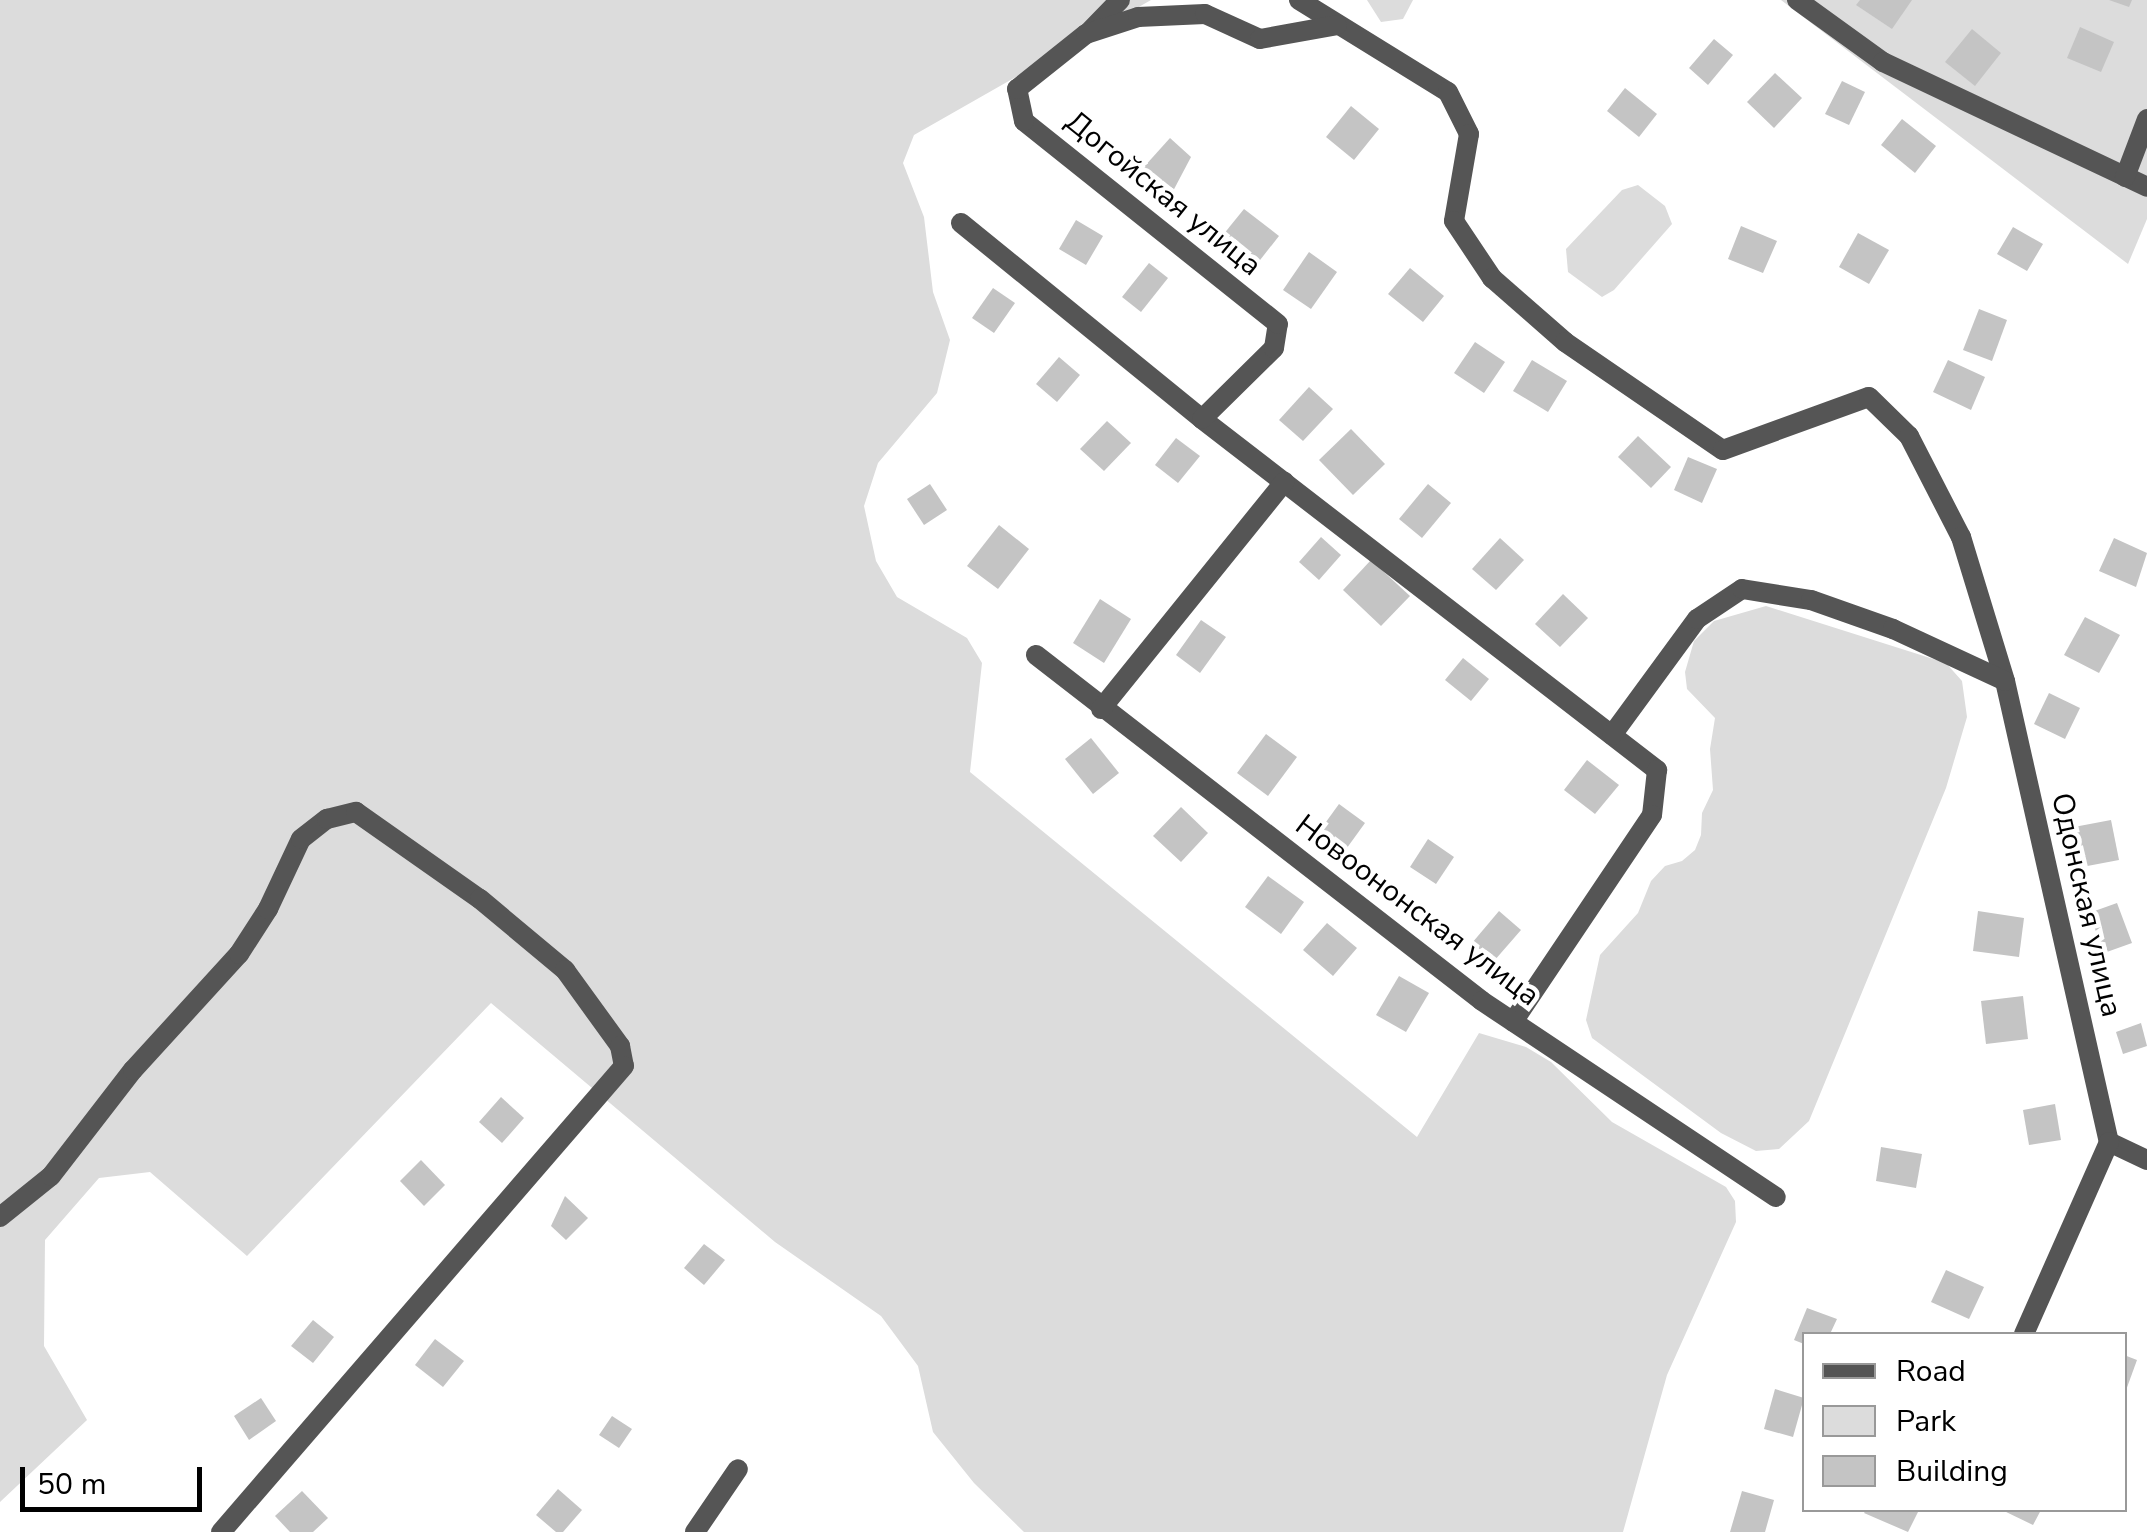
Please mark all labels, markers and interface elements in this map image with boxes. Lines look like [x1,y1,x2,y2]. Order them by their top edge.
street label: Догойская улица [1058,104,1268,284]
street label: Одонская улица [2043,790,2129,1020]
street label: Новоононская улица [1288,808,1546,1014]
legend [1802,1332,2127,1512]
text: Road [1896,1351,1966,1392]
text: Park [1896,1401,1956,1442]
scale bar [25,1447,208,1509]
text: Building [1896,1451,2008,1492]
text: 50 m [37,1464,106,1505]

